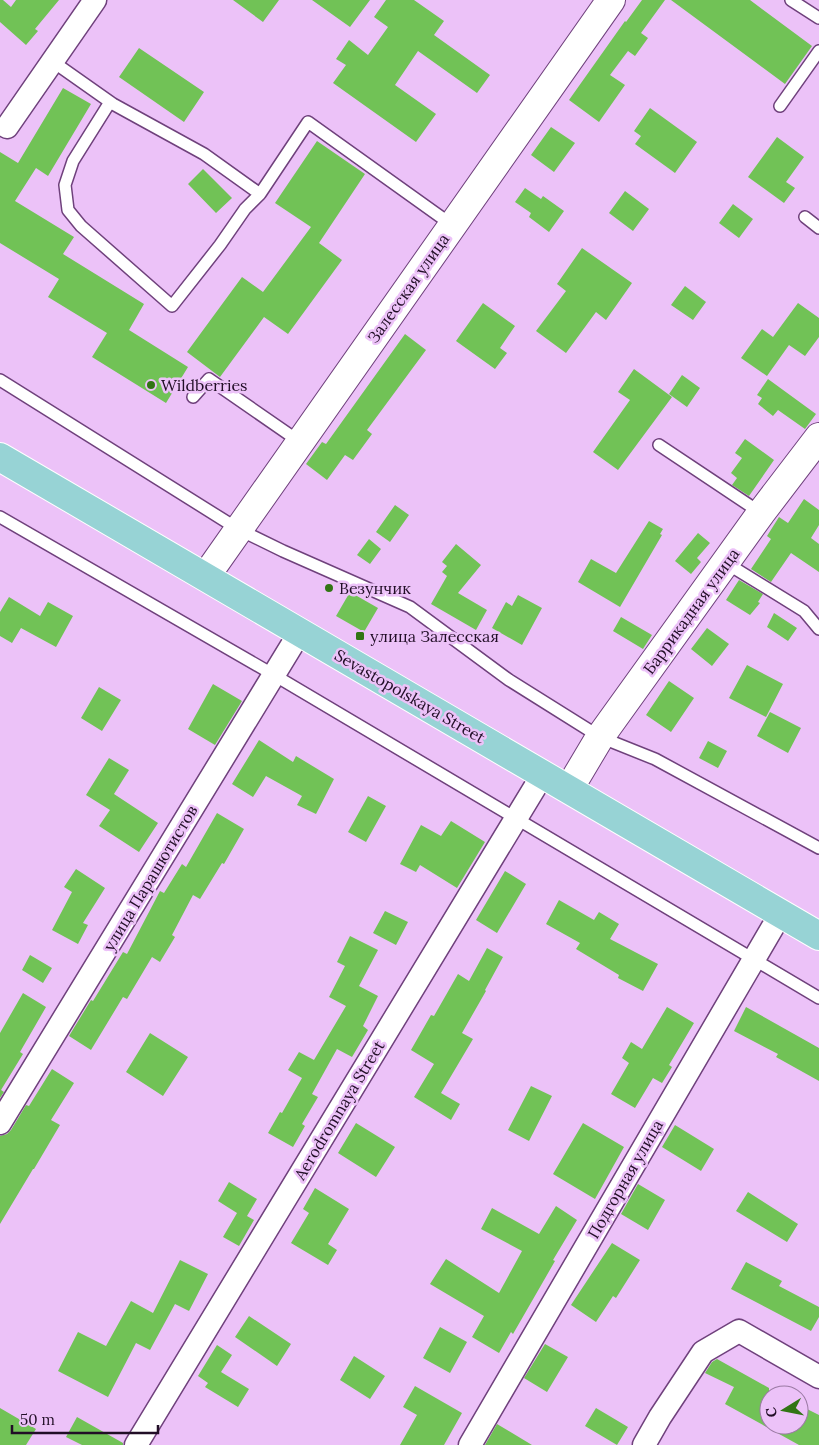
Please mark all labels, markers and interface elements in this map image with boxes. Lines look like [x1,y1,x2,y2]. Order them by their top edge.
street label: Залесская улица [363,229,453,347]
place label: Wildberries [161,375,247,395]
marker: Wildberries [145,379,157,391]
street label: Баррикадная улица [639,544,743,678]
place label: Везунчик [339,578,411,598]
marker: Везунчик [323,582,335,594]
place label: улица Залесская [370,626,499,646]
marker: улица Залесская [354,630,366,642]
street label: Sevastopolskaya Street [331,645,489,748]
street label: улица Парашютистов [98,801,202,955]
street label: Aerodromnaya Street [289,1036,389,1184]
street label: Подгорная улица [583,1116,667,1242]
north arrow [759,1385,809,1435]
scale bar [12,1402,159,1434]
text: С [761,1406,781,1419]
text: 50 m [20,1410,55,1429]

